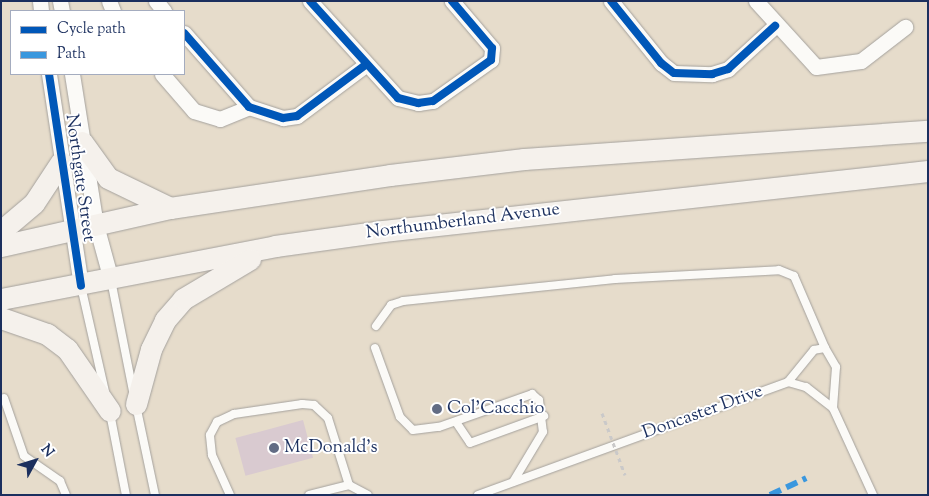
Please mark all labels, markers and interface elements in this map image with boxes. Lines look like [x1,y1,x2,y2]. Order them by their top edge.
legend [10,10,185,75]
text: Cycle path [57,19,126,40]
text: Path [57,44,86,65]
street label: Northgate Street [59,113,99,243]
street label: Northumberland Avenue [365,199,561,245]
street label: Doncaster Drive [640,381,766,445]
place label: Col'Cacchio [447,398,544,420]
marker: Col'Cacchio [431,403,443,415]
north arrow [10,436,60,486]
place label: McDonald's [284,437,378,459]
text: N [35,441,58,462]
marker: McDonald's [268,442,280,454]

